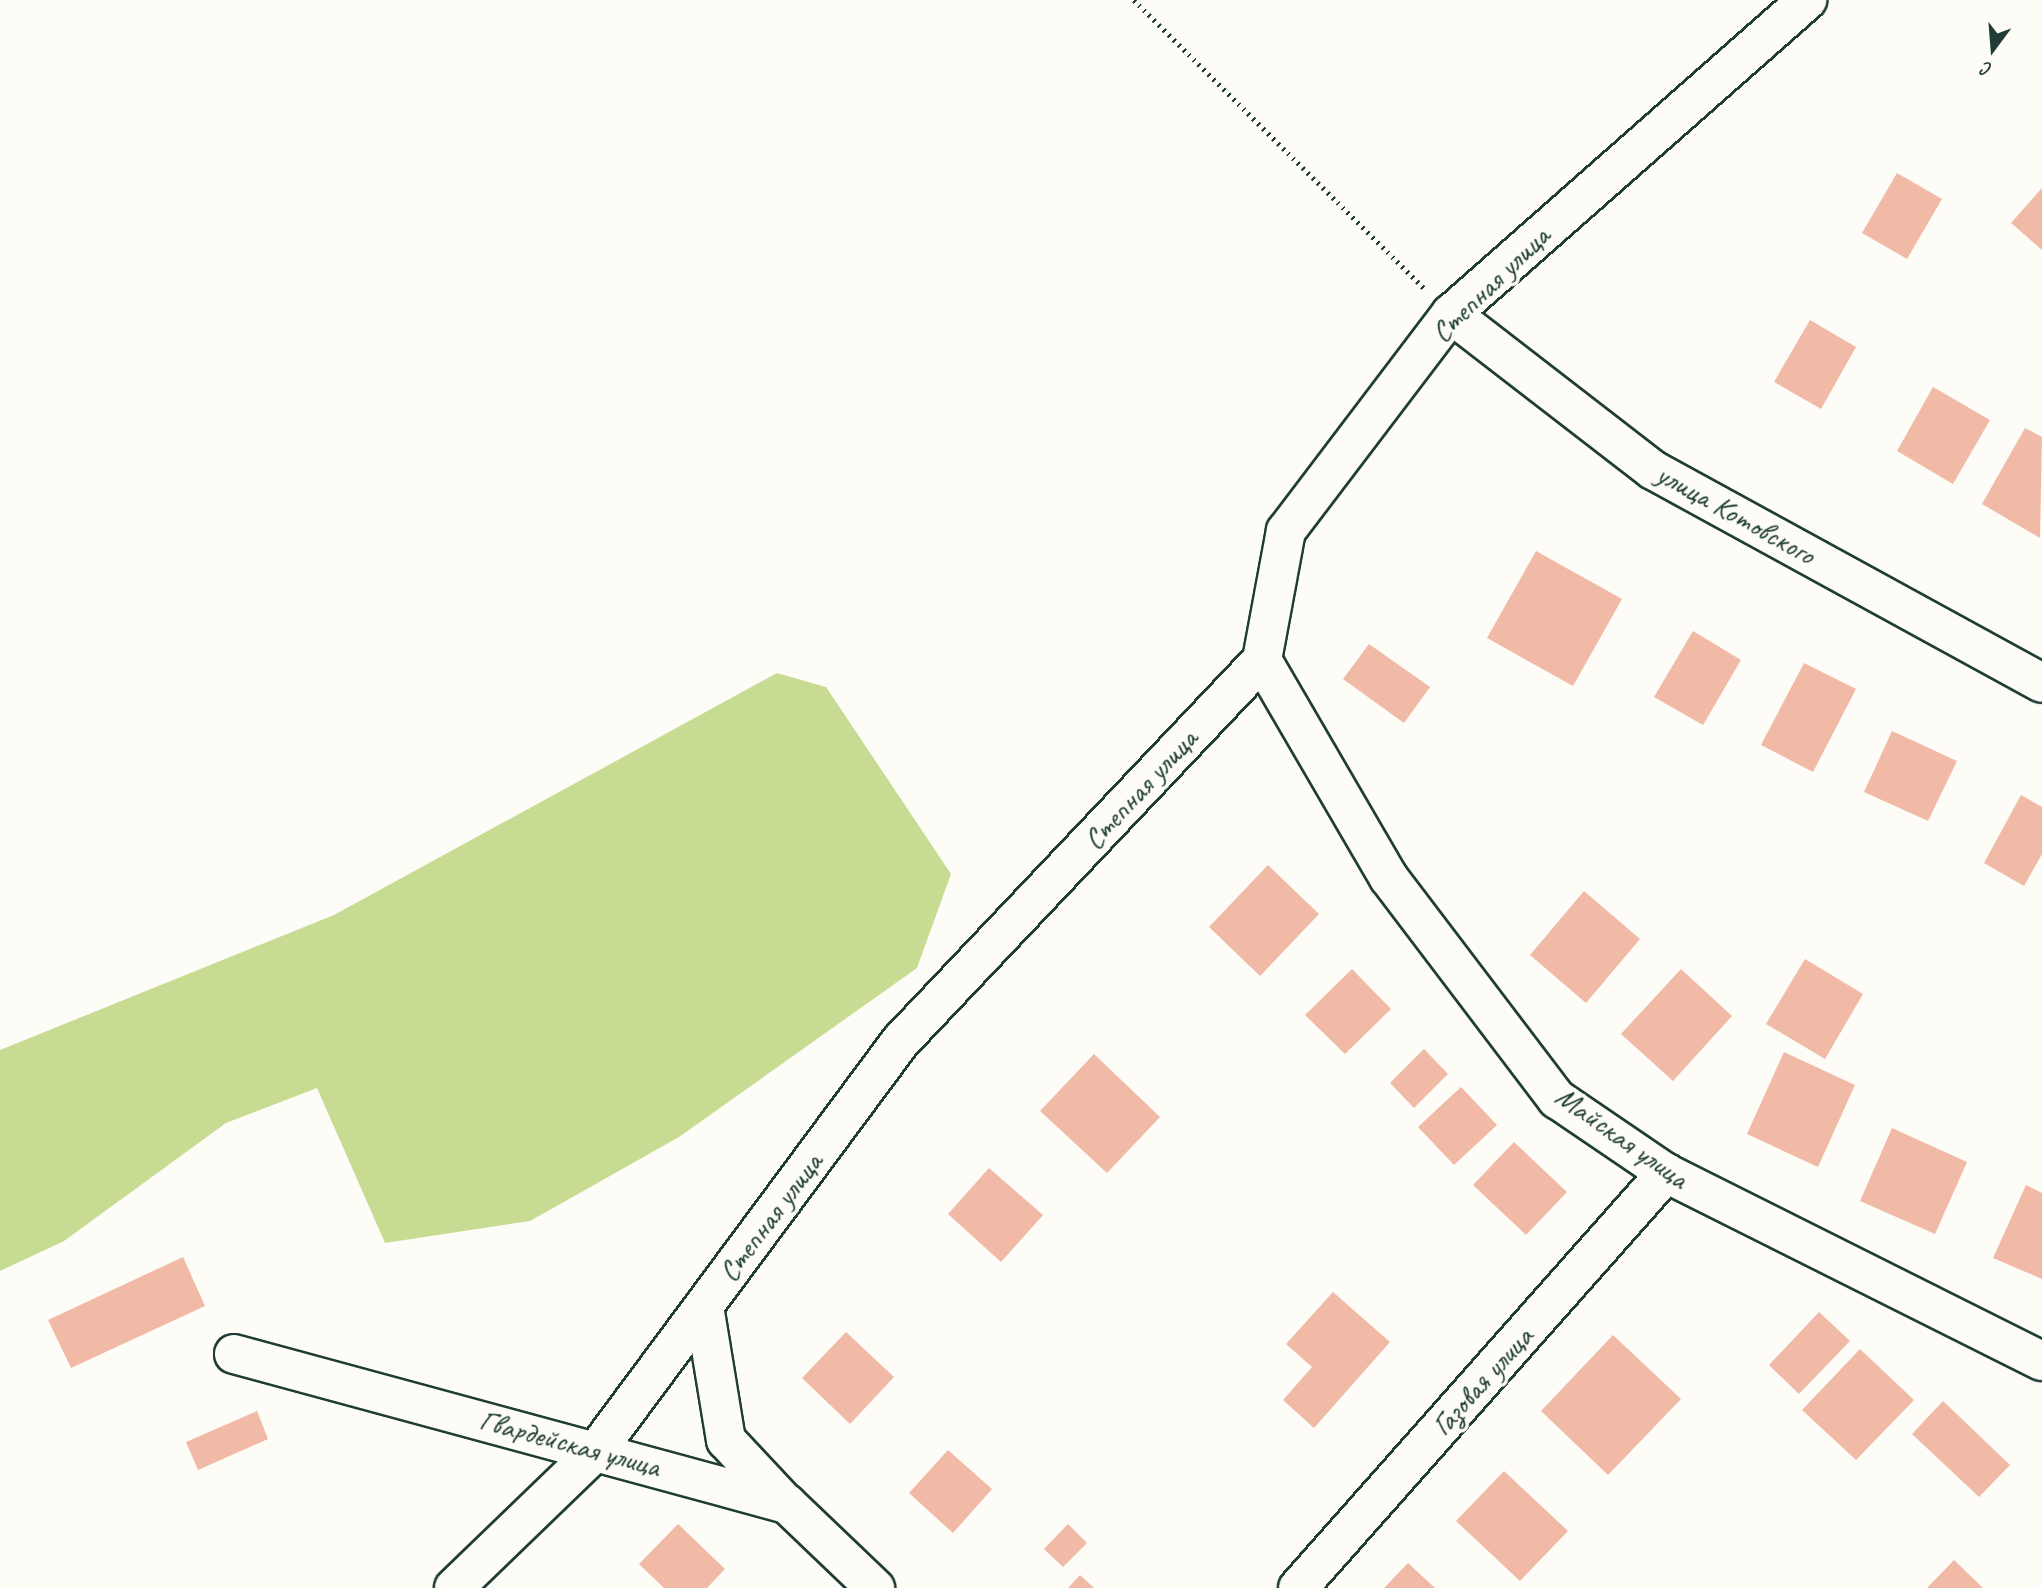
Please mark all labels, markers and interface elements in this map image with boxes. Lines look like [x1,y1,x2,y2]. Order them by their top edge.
north arrow [1958,14,2028,84]
text: С [1979,56,1995,82]
street label: Степная улица [1423,218,1557,350]
street label: улица Котовского [1651,456,1821,572]
street label: Степная улица [1075,721,1205,857]
street label: Майская улица [1548,1077,1696,1197]
street label: Степная улица [710,1146,830,1288]
street label: Газовая улица [1423,1319,1541,1443]
street label: Гвардейская улица [475,1401,665,1485]

